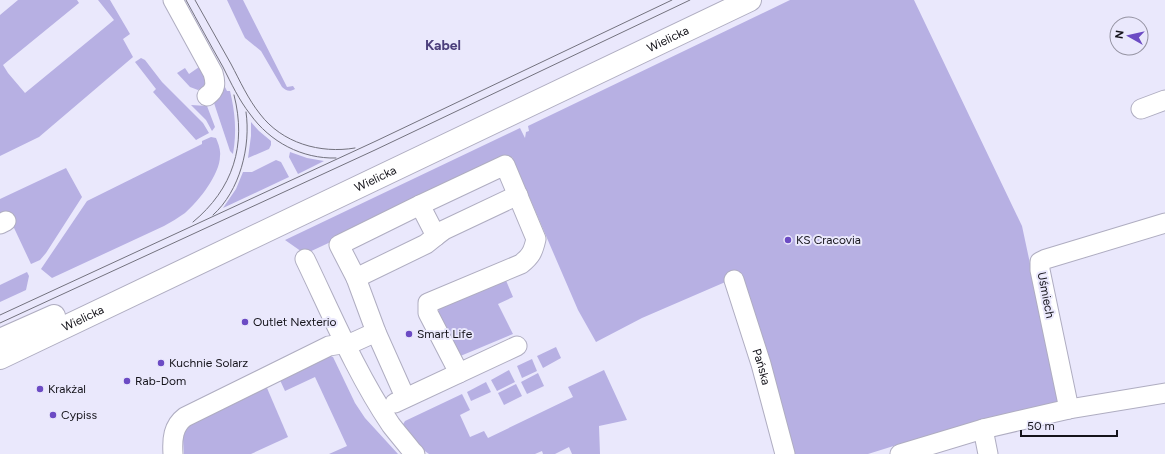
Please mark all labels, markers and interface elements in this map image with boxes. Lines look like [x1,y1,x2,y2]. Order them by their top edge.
north arrow [1109,16,1149,56]
street label: Wielicka [645,23,691,55]
text: N [1113,30,1127,40]
district label: Kabel [425,37,461,54]
street label: Wielicka [352,163,399,195]
place label: KS Cracovia [796,233,861,247]
marker: KS Cracovia [783,235,793,245]
street label: Uśmiech [1035,271,1057,320]
street label: Wielicka [60,302,106,334]
place label: Outlet Nexterio [253,315,337,329]
marker: Outlet Nexterio [240,317,250,327]
place label: Smart Life [417,327,473,341]
marker: Smart Life [404,329,414,339]
street label: Pańska [750,347,773,386]
place label: Kuchnie Solarz [169,356,248,370]
marker: Kuchnie Solarz [156,358,166,368]
place label: Rab-Dom [135,374,186,388]
marker: Rab-Dom [122,376,132,386]
place label: Krakżal [48,382,86,396]
marker: Krakżal [35,384,45,394]
place label: Cypiss [61,408,97,422]
marker: Cypiss [48,410,58,420]
scale bar [1021,412,1117,438]
text: 50 m [1027,419,1055,433]

